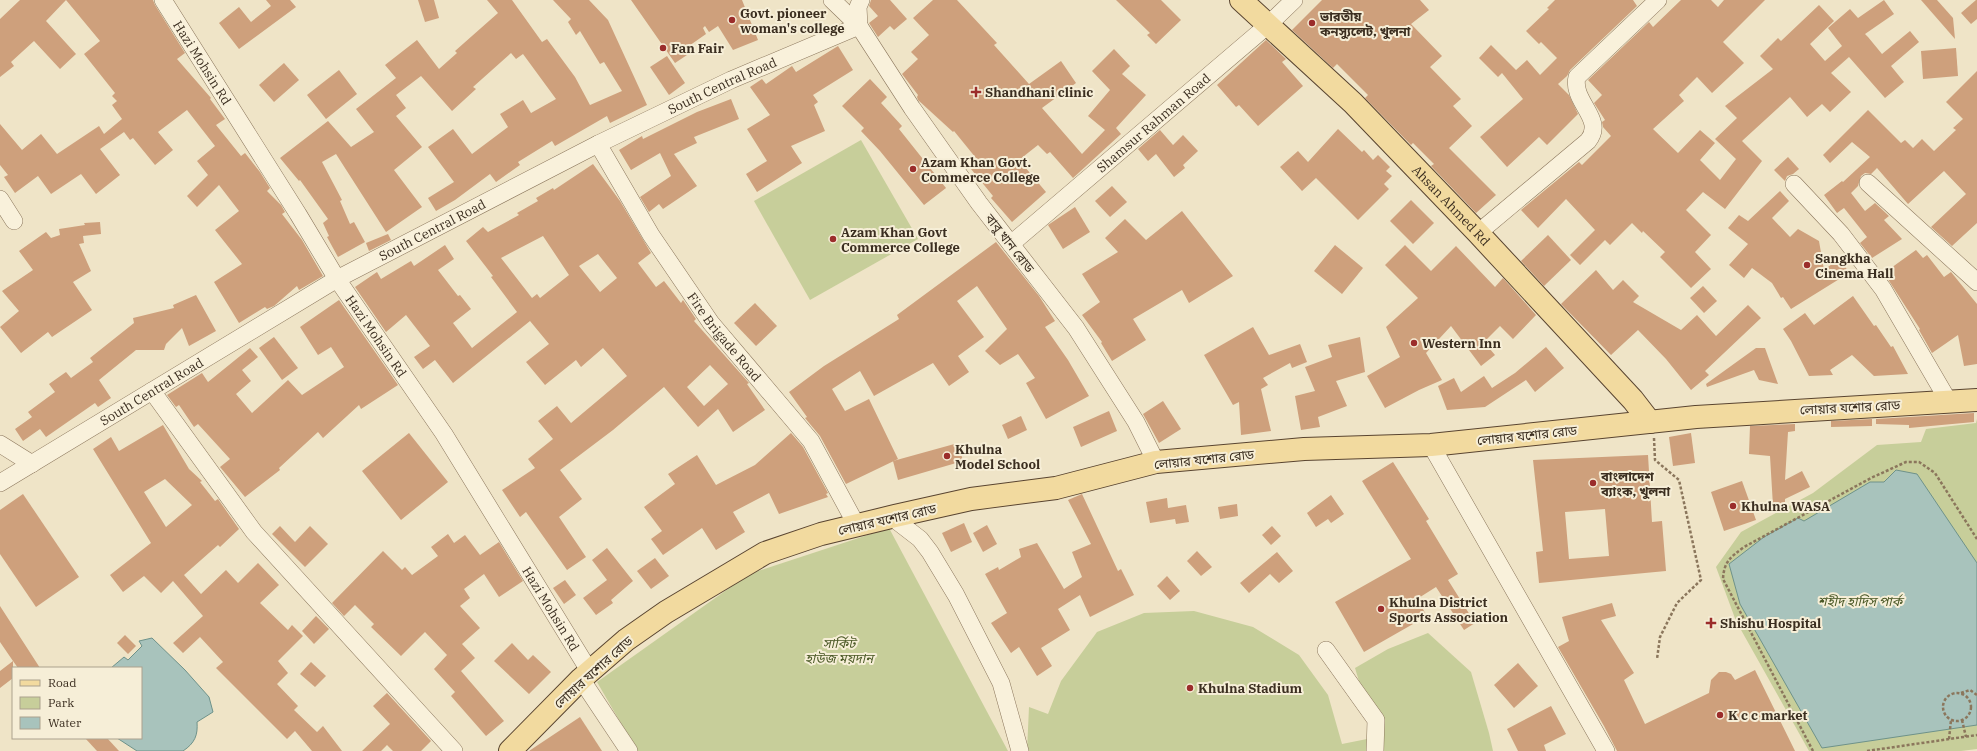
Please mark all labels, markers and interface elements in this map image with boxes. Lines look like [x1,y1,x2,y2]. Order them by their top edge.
place label: Govt. pioneer woman's college [740,5,845,37]
place label: ভারতীয় কনস্যুলেট, খুলনা [1319,8,1411,40]
marker: Govt. pioneer woman's college [727,15,737,25]
street label: Hazi Mohsin Rd [169,18,235,108]
marker: ভারতীয় কনস্যুলেট, খুলনা [1307,18,1317,28]
place label: Fan Fair [671,40,724,57]
marker: Fan Fair [658,43,668,53]
street label: South Central Road [665,54,779,118]
street label: Shamsur Rahman Road [1093,70,1214,176]
place label: Shandhani clinic [985,84,1093,101]
marker: Shandhani clinic [970,86,982,98]
place label: Azam Khan Govt. Commerce College [921,154,1040,186]
street label: Ahsan Ahmed Rd [1408,162,1494,250]
marker: Azam Khan Govt. Commerce College [908,164,918,174]
street label: South Central Road [376,196,489,265]
street label: বাবু খান রোড [981,210,1038,277]
place label: Azam Khan Govt Commerce College [841,224,960,256]
marker: Azam Khan Govt Commerce College [828,234,838,244]
place label: Sangkha Cinema Hall [1815,250,1893,282]
marker: Sangkha Cinema Hall [1802,260,1812,270]
street label: Fire Brigade Road [684,289,765,385]
street label: Hazi Mohsin Rd [342,292,410,381]
place label: Western Inn [1422,335,1501,352]
marker: Western Inn [1409,338,1419,348]
street label: South Central Road [97,354,207,430]
street label: লোয়ার যশোর রোড [1799,396,1901,419]
street label: লোয়ার যশোর রোড [1476,422,1579,449]
place label: Khulna Model School [955,441,1040,473]
street label: লোয়ার যশোর রোড [1153,446,1256,473]
marker: Khulna Model School [942,451,952,461]
place label: বাংলাদেশ ব্যাংক, খুলনা [1600,468,1670,500]
marker: বাংলাদেশ ব্যাংক, খুলনা [1588,478,1598,488]
place label: Khulna WASA [1741,498,1830,515]
street label: লোয়ার যশোর রোড [836,500,939,539]
marker: Khulna WASA [1728,501,1738,511]
street label: Hazi Mohsin Rd [518,563,583,654]
park label: শহীদ হাদিস পার্ক [1818,593,1905,610]
place label: Khulna District Sports Association [1389,594,1509,626]
marker: Khulna District Sports Association [1376,604,1386,614]
place label: Shishu Hospital [1720,615,1821,632]
marker: Shishu Hospital [1705,617,1717,629]
street label: লোয়ার যশোর রোড [550,632,637,712]
park label: সার্কিট হাউজ ময়দান [805,635,875,667]
legend [12,667,142,739]
text: Road [48,675,77,690]
place label: Khulna Stadium [1198,680,1303,697]
marker: Khulna Stadium [1185,683,1195,693]
text: Park [48,695,74,710]
place label: K c c market [1728,707,1808,724]
marker: K c c market [1715,710,1725,720]
text: Water [48,715,82,730]

